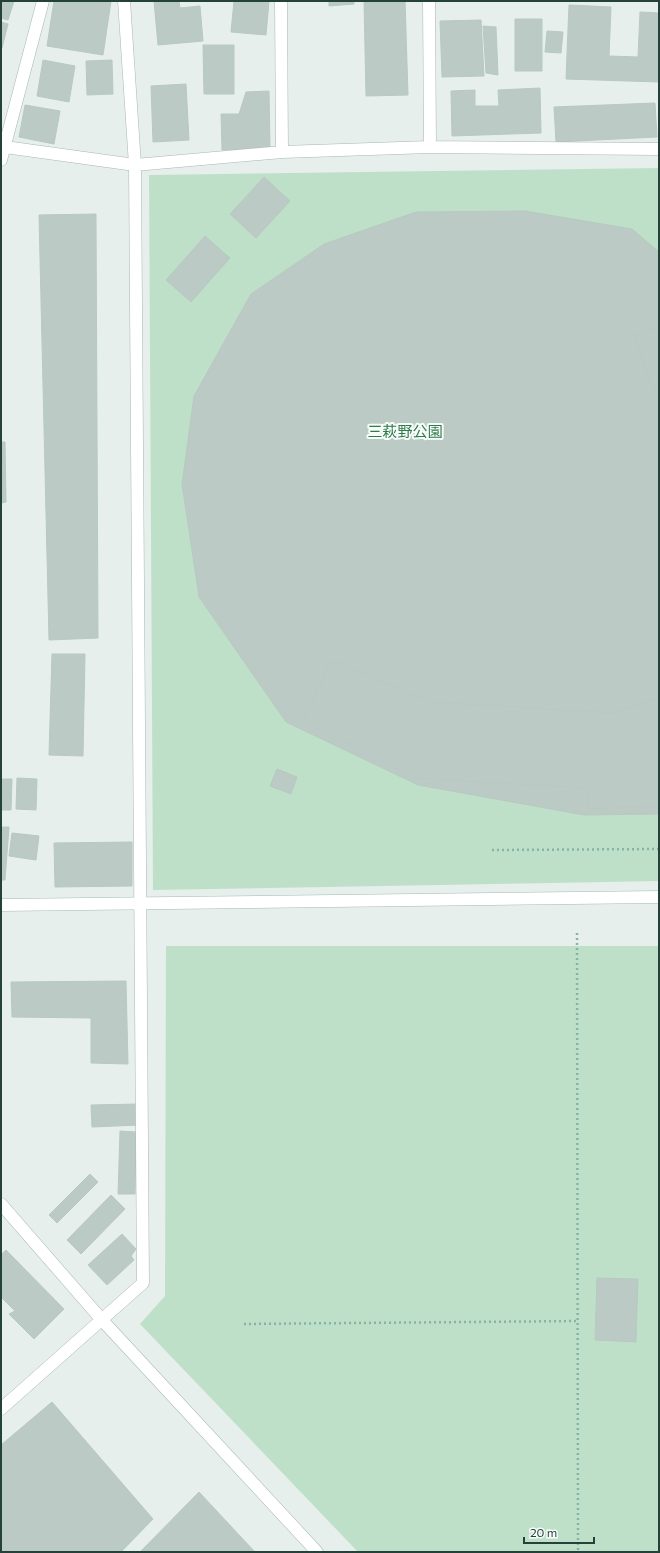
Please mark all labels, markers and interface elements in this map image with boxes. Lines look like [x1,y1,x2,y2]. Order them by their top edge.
park label: 三萩野公園 [367,422,443,440]
scale bar [524,1519,594,1545]
text: 20 m [530,1525,557,1539]

